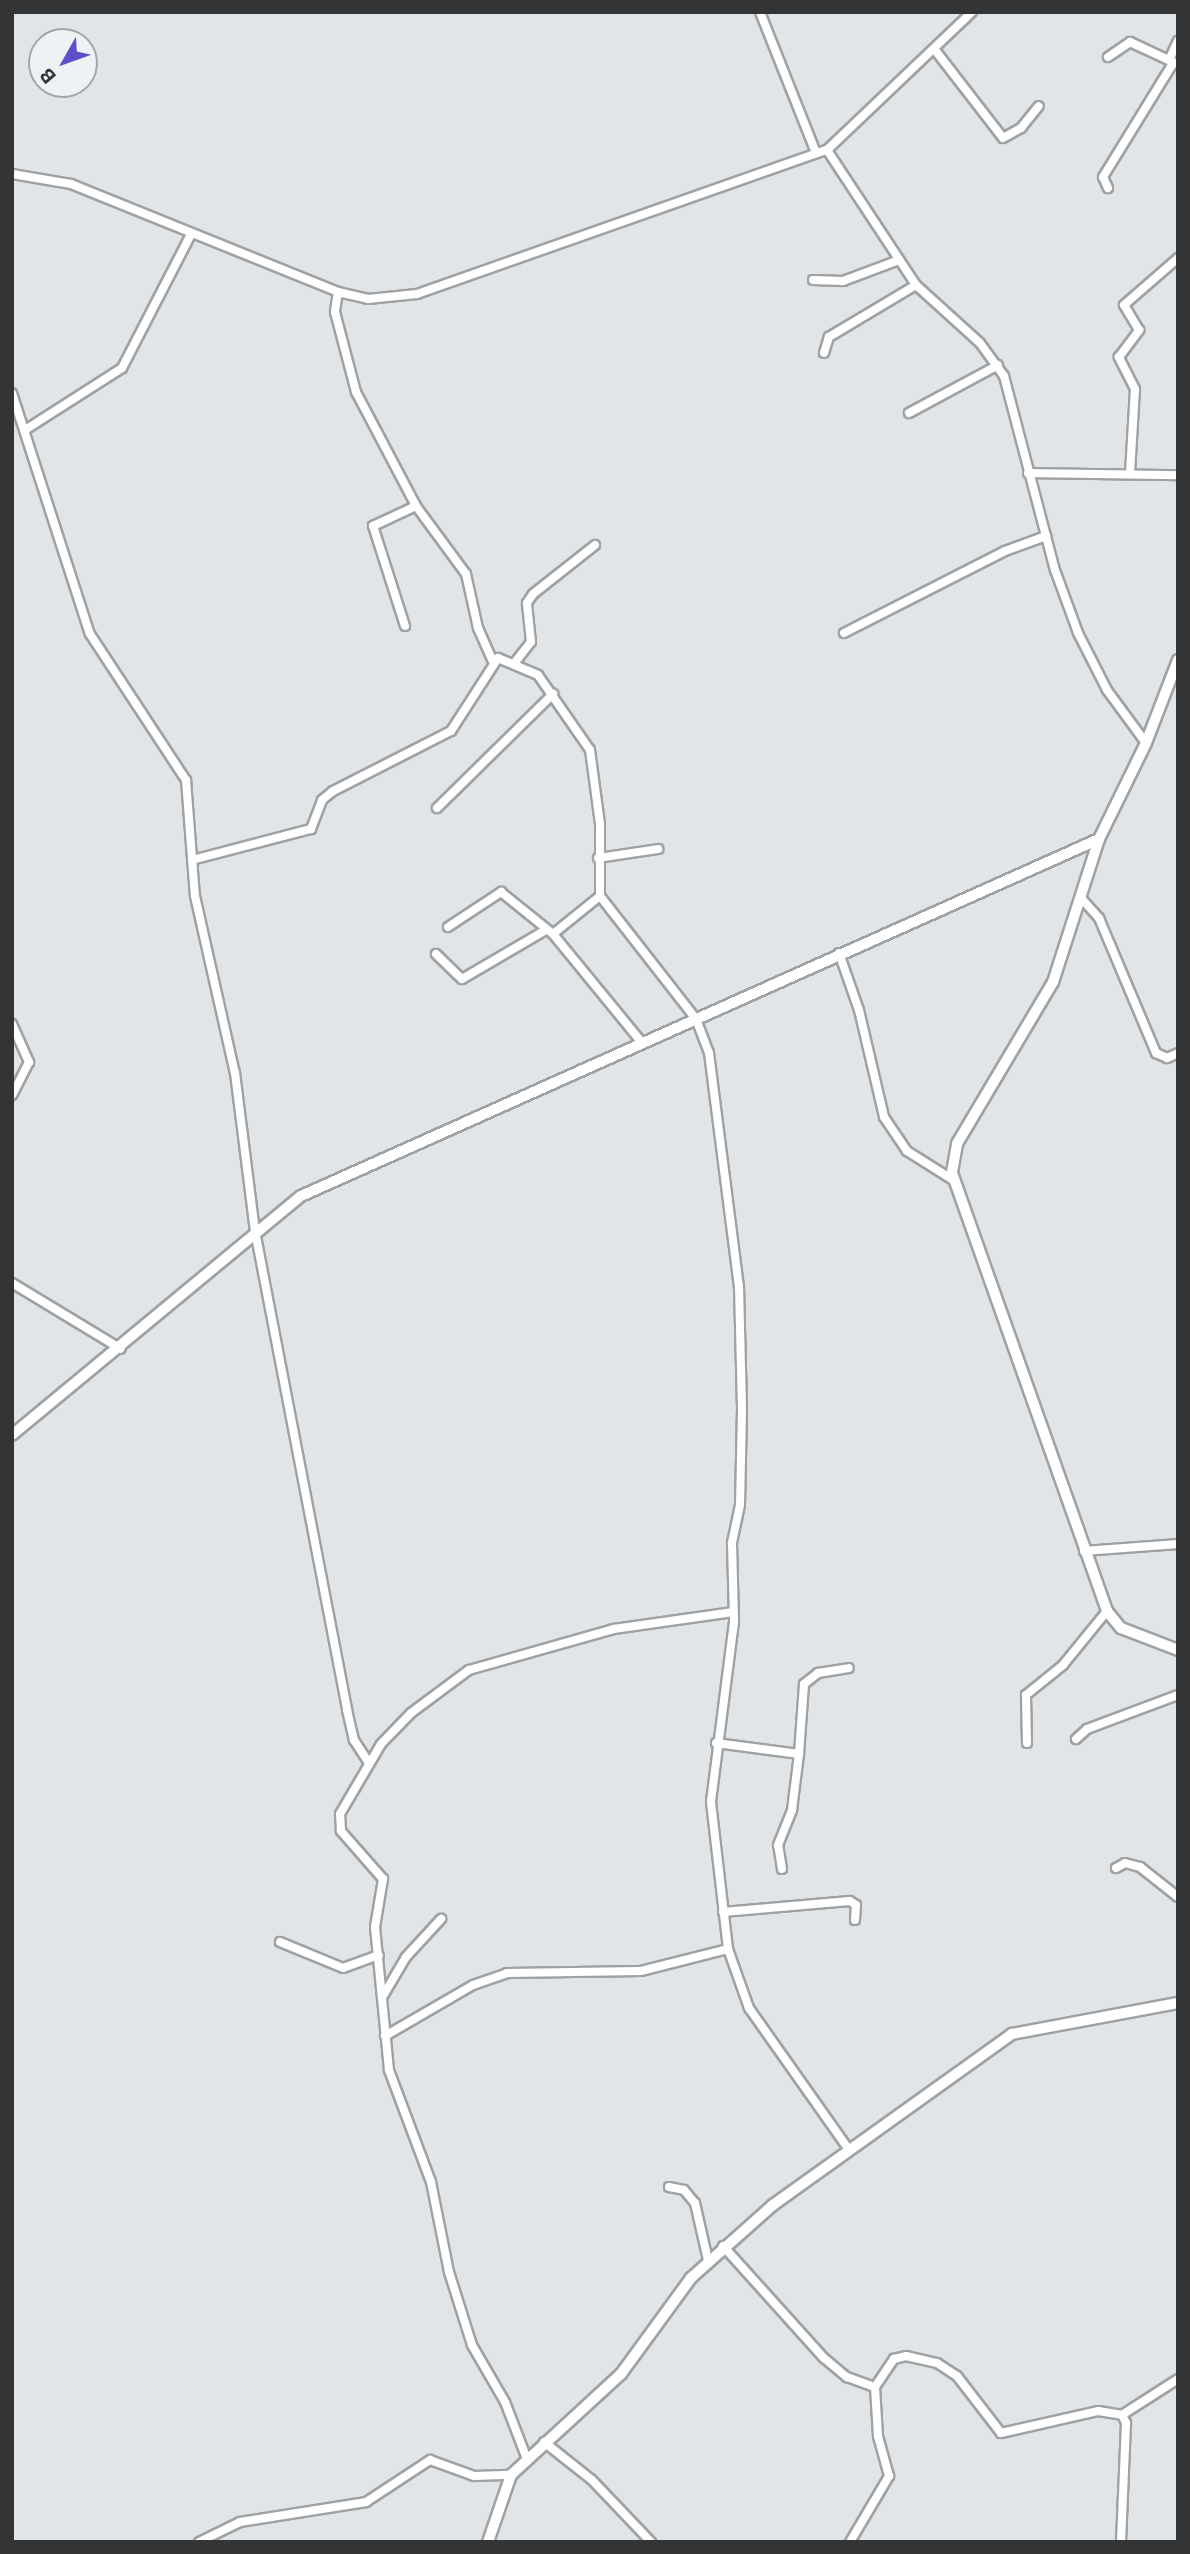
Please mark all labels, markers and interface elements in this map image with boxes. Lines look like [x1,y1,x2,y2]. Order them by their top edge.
north arrow [28,28,98,98]
text: B [35,63,61,88]

